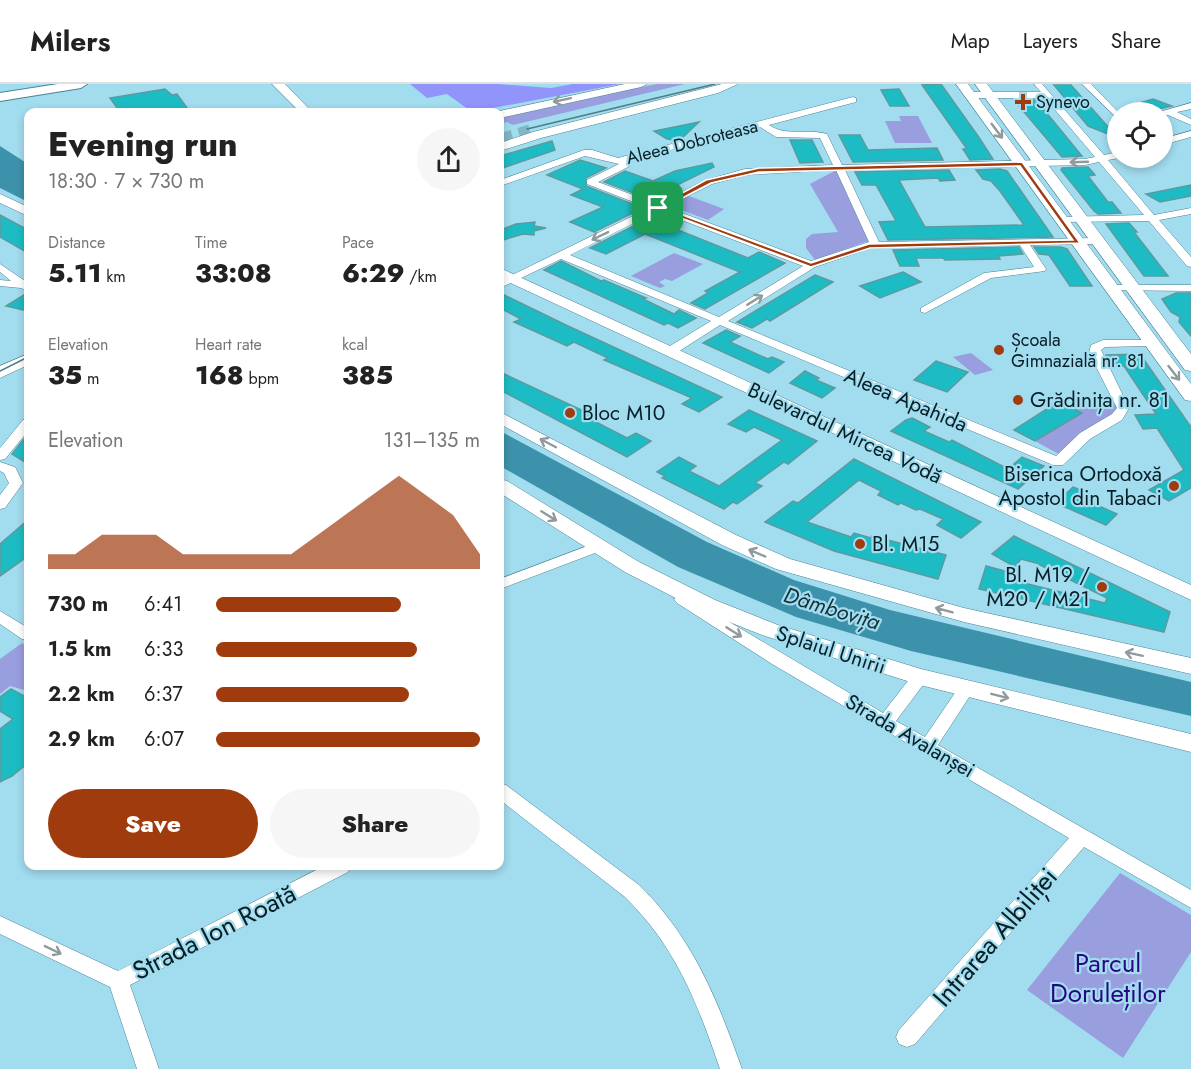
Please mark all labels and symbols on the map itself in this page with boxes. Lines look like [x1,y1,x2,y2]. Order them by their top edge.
place label: Synevo [1036,89,1090,115]
marker: Synevo [1014,93,1032,111]
one-way arrow [553,95,572,106]
street label: Aleea Dobroteasa [623,113,761,171]
one-way arrow [990,123,1003,139]
one-way arrow [1069,156,1089,168]
pin [632,182,683,233]
one-way arrow [592,231,610,242]
one-way arrow [746,293,763,305]
place label: Școala Gimnazială nr. 81 [1011,327,1145,374]
marker: Școala Gimnazială nr. 81 [992,343,1006,357]
street label: Aleea Apahida [840,361,972,439]
one-way arrow [1168,365,1181,381]
street label: Bulevardul Mircea Vodă [743,375,947,491]
place label: Grădinița nr. 81 [1030,385,1170,415]
marker: Grădinița nr. 81 [1011,393,1025,407]
place label: Bloc M10 [582,398,665,428]
marker: Bloc M10 [563,406,577,420]
one-way arrow [540,437,557,449]
place label: Biserica Ortodoxă Apostol din Tabaci [999,459,1162,513]
marker: Biserica Ortodoxă Apostol din Tabaci [1167,479,1181,493]
one-way arrow [540,510,557,522]
place label: Bl. M15 [872,529,939,559]
marker: Bl. M15 [853,537,867,551]
one-way arrow [749,547,767,559]
place label: Bl. M19 / M20 / M21 [987,560,1090,614]
water label: Dâmbovița [780,578,884,638]
marker: Bl. M19 / M20 / M21 [1095,580,1109,594]
one-way arrow [935,603,954,615]
street label: Splaiul Unirii [772,618,890,682]
one-way arrow [726,626,743,639]
one-way arrow [1125,648,1144,659]
street label: Strada Avalanșei [840,687,980,785]
one-way arrow [990,691,1009,703]
street label: Intrarea Albiliței [924,859,1066,1015]
street label: Strada Ion Roată [126,874,302,990]
park label: Parcul Doruleților [1050,944,1166,1012]
one-way arrow [43,945,61,956]

